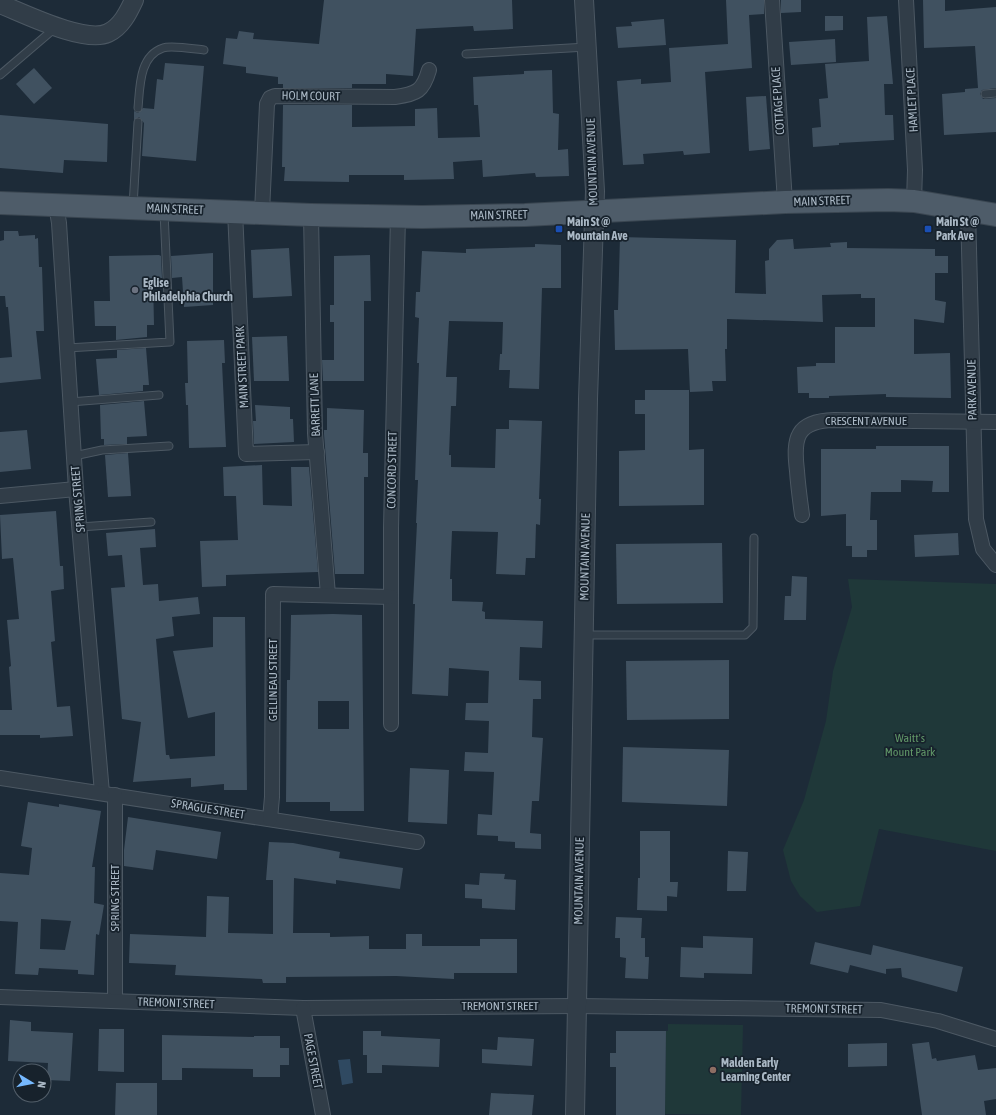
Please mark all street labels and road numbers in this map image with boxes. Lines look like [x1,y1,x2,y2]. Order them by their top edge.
street label: COTTAGE PLACE [769,67,787,135]
street label: HAMLET PLACE [903,67,921,133]
street label: HOLM COURT [281,88,341,104]
street label: MOUNTAIN AVENUE [583,118,601,206]
street label: MAIN STREET [793,193,852,209]
street label: MAIN STREET [146,201,205,217]
street label: MAIN STREET [470,207,529,223]
street label: MAIN STREET PARK [233,325,251,408]
street label: PARK AVENUE [964,360,980,420]
street label: BARRETT LANE [307,373,323,437]
street label: CRESCENT AVENUE [825,414,907,428]
street label: CONCORD STREET [384,430,400,509]
street label: SPRING STREET [68,464,88,533]
street label: MOUNTAIN AVENUE [577,513,593,601]
street label: GELLINEAU STREET [266,638,280,721]
street label: SPRAGUE STREET [170,796,247,822]
street label: MOUNTAIN AVENUE [571,837,587,925]
street label: SPRING STREET [108,864,122,931]
street label: TREMONT STREET [137,995,216,1011]
street label: TREMONT STREET [461,999,539,1013]
street label: TREMONT STREET [785,1001,863,1017]
street label: PAGE STREET [301,1032,325,1091]

